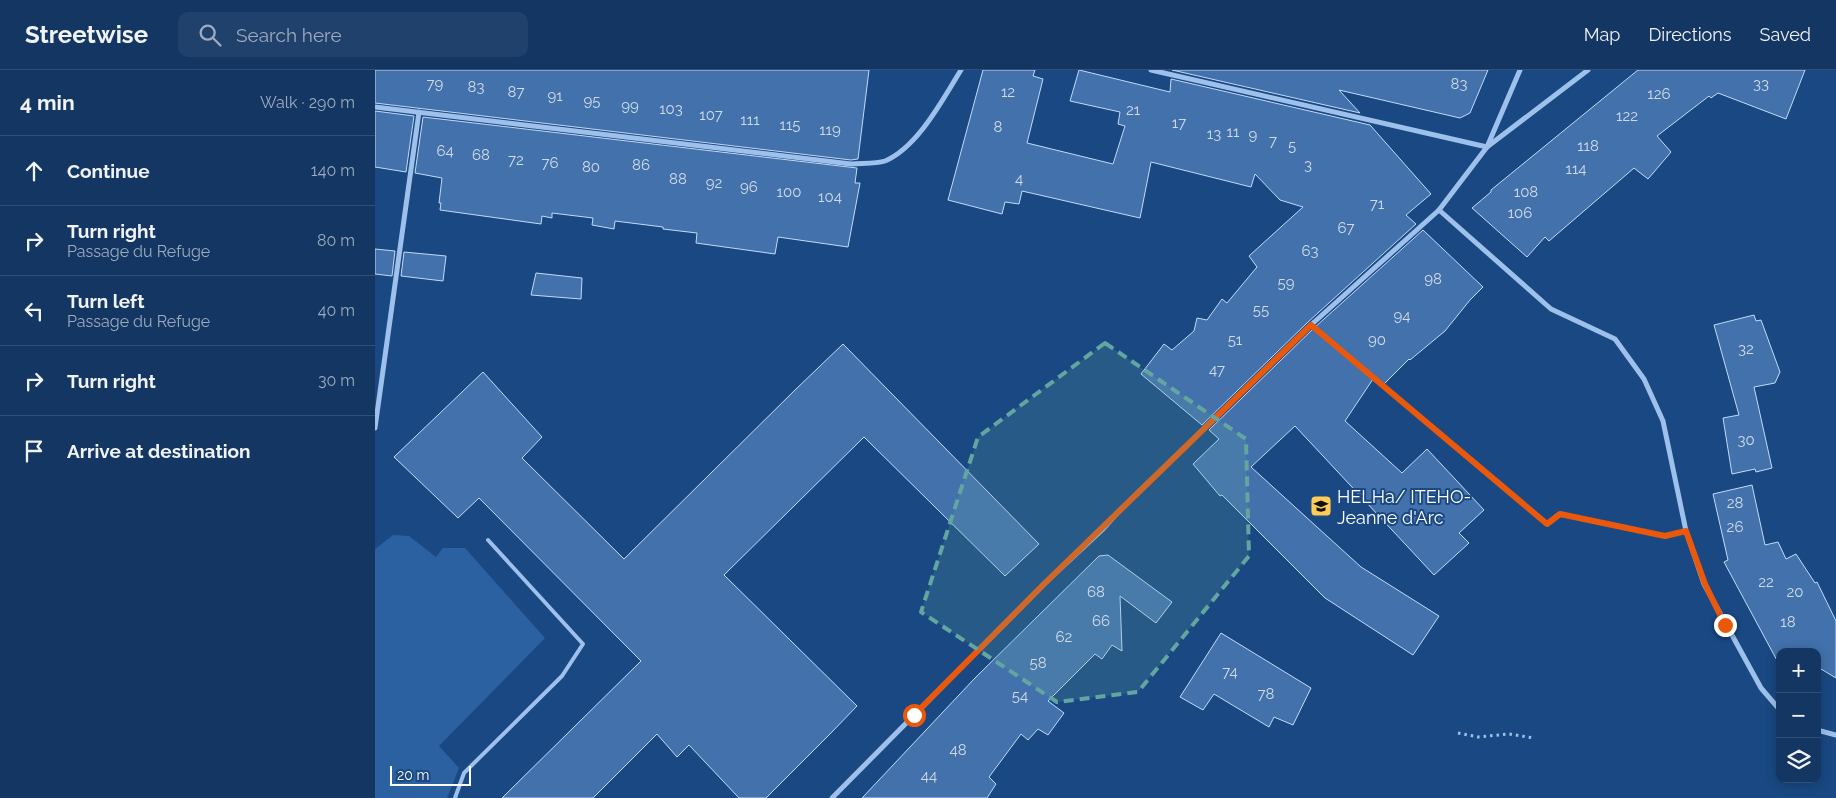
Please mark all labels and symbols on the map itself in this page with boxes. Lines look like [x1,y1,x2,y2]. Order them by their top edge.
house number: 79 [427,75,444,93]
house number: 83 [1451,75,1467,93]
house number: 33 [1753,75,1769,93]
house number: 83 [468,78,484,96]
house number: 87 [508,83,524,101]
house number: 12 [1001,83,1015,101]
house number: 126 [1647,85,1671,103]
house number: 91 [547,87,563,105]
house number: 95 [584,92,600,110]
house number: 99 [621,97,639,115]
house number: 103 [659,100,683,118]
house number: 21 [1126,101,1141,119]
house number: 107 [699,106,723,124]
house number: 122 [1616,107,1638,125]
house number: 111 [740,111,760,129]
house number: 17 [1172,114,1186,132]
house number: 115 [779,116,801,134]
house number: 8 [994,118,1003,136]
house number: 119 [819,121,841,139]
house number: 11 [1227,123,1240,141]
house number: 13 [1207,125,1221,143]
house number: 9 [1249,126,1258,144]
house number: 7 [1269,132,1277,150]
house number: 5 [1288,137,1296,155]
house number: 118 [1577,137,1599,155]
house number: 64 [436,142,454,160]
house number: 68 [472,146,490,164]
house number: 72 [508,151,524,169]
house number: 76 [541,154,559,172]
house number: 86 [632,156,650,174]
house number: 3 [1304,156,1312,174]
house number: 80 [582,158,600,176]
house number: 114 [1565,160,1587,178]
house number: 88 [669,170,687,188]
house number: 4 [1015,170,1023,188]
house number: 92 [706,174,722,192]
house number: 96 [740,178,758,196]
house number: 100 [777,183,801,201]
house number: 108 [1514,183,1538,201]
house number: 104 [818,188,842,206]
house number: 71 [1370,195,1385,213]
house number: 106 [1508,204,1532,222]
house number: 67 [1337,219,1355,237]
house number: 63 [1301,242,1319,260]
house number: 98 [1424,270,1442,288]
house number: 59 [1278,274,1295,292]
house number: 55 [1253,301,1269,319]
house number: 94 [1394,307,1410,325]
house number: 51 [1228,331,1243,349]
house number: 90 [1368,331,1386,349]
house number: 32 [1738,340,1754,358]
house number: 47 [1209,361,1225,379]
house number: 30 [1737,431,1755,449]
place label: HELHa/ ITEHO- Jeanne d'Arc [1337,486,1471,528]
school or university icon: HELHa/ ITEHO- Jeanne d'Arc [1309,494,1333,518]
house number: 28 [1727,494,1743,512]
house number: 26 [1727,518,1743,536]
house number: 22 [1758,573,1774,591]
house number: 68 [1087,583,1105,601]
house number: 20 [1787,583,1804,601]
house number: 66 [1092,612,1110,630]
house number: 18 [1780,613,1796,631]
route end [1714,614,1737,637]
house number: 62 [1056,628,1073,646]
house number: 58 [1029,654,1047,672]
house number: 74 [1222,663,1238,681]
house number: 78 [1258,685,1275,703]
house number: 54 [1012,687,1028,705]
route start [903,704,926,727]
house number: 48 [949,741,967,759]
scale bar [390,763,471,786]
house number: 44 [921,767,937,785]

